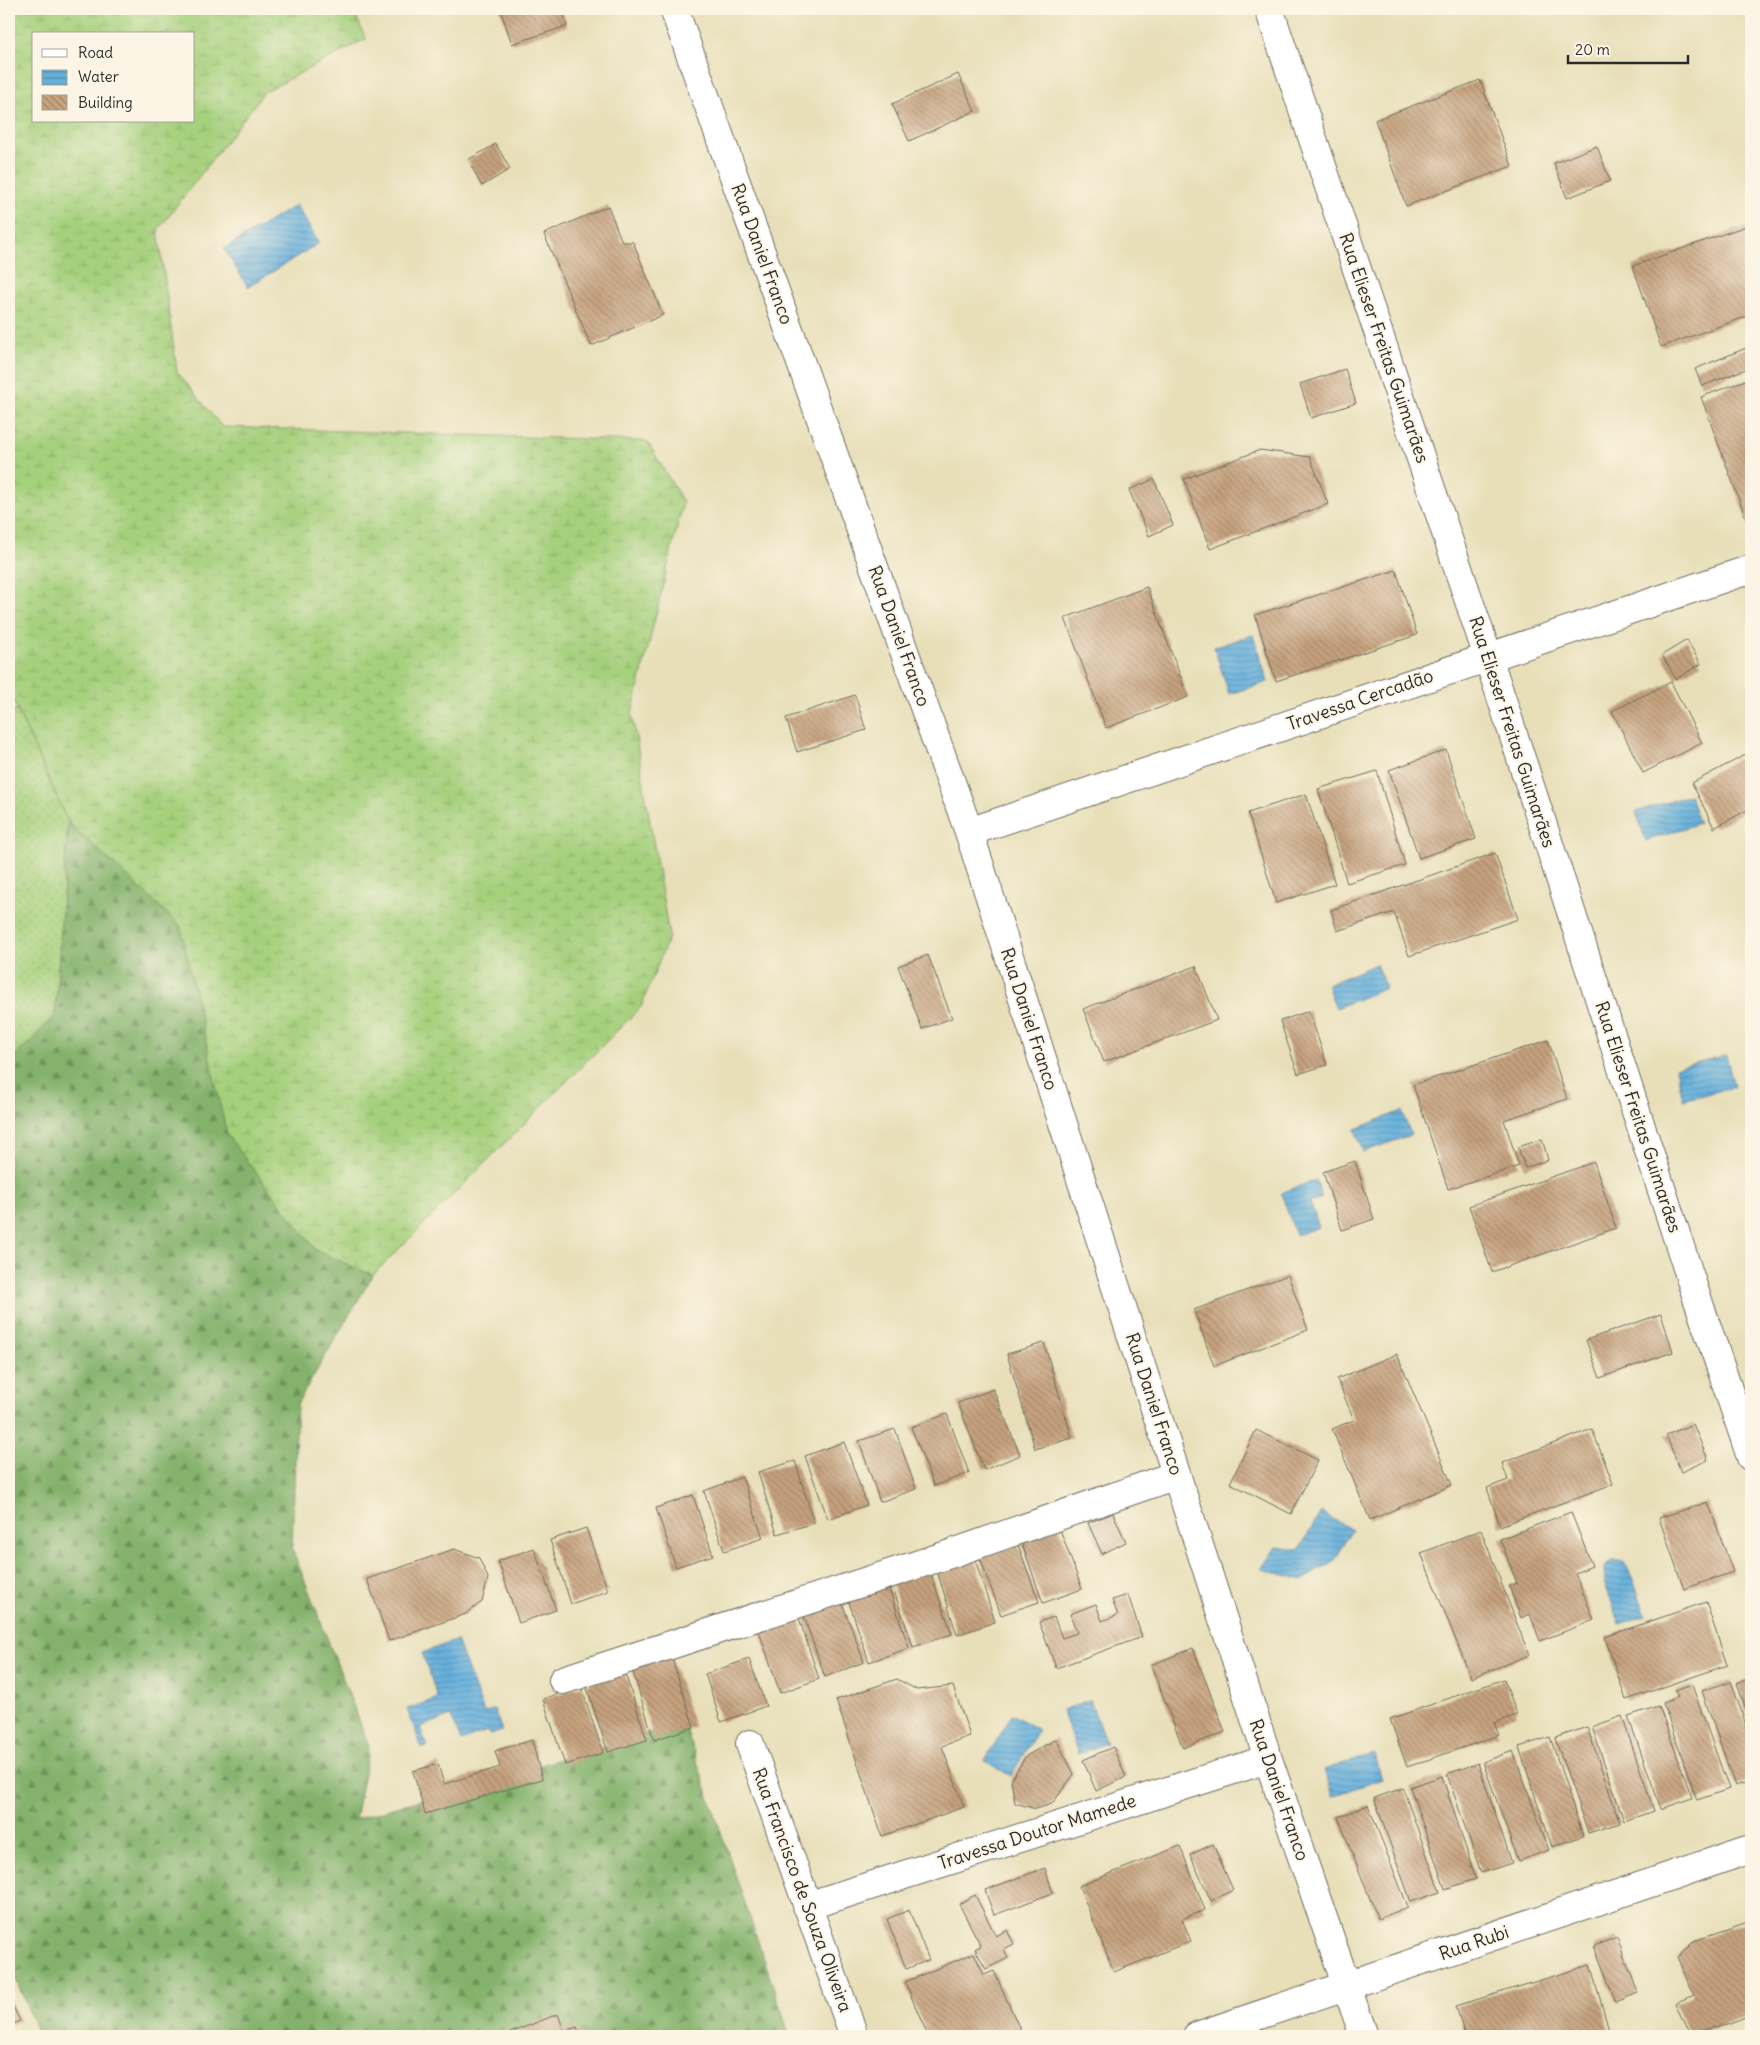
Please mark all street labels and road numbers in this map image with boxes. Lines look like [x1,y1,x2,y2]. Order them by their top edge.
street label: Rua Daniel Franco [726,180,799,327]
street label: Rua Elieser Freitas Guimarães [1334,230,1435,466]
street label: Rua Daniel Franco [863,562,936,709]
street label: Rua Elieser Freitas Guimarães [1464,613,1561,850]
street label: Travessa Cercadão [1284,664,1436,735]
street label: Rua Daniel Franco [996,945,1063,1093]
street label: Rua Elieser Freitas Guimarães [1590,998,1687,1235]
street label: Rua Daniel Franco [1121,1330,1188,1478]
street label: Rua Daniel Franco [1244,1716,1314,1864]
street label: Rua Francisco de Souza Oliveira [747,1764,857,2015]
street label: Travessa Doutor Mamede [935,1789,1139,1874]
street label: Rua Rubi [1436,1920,1512,1965]

